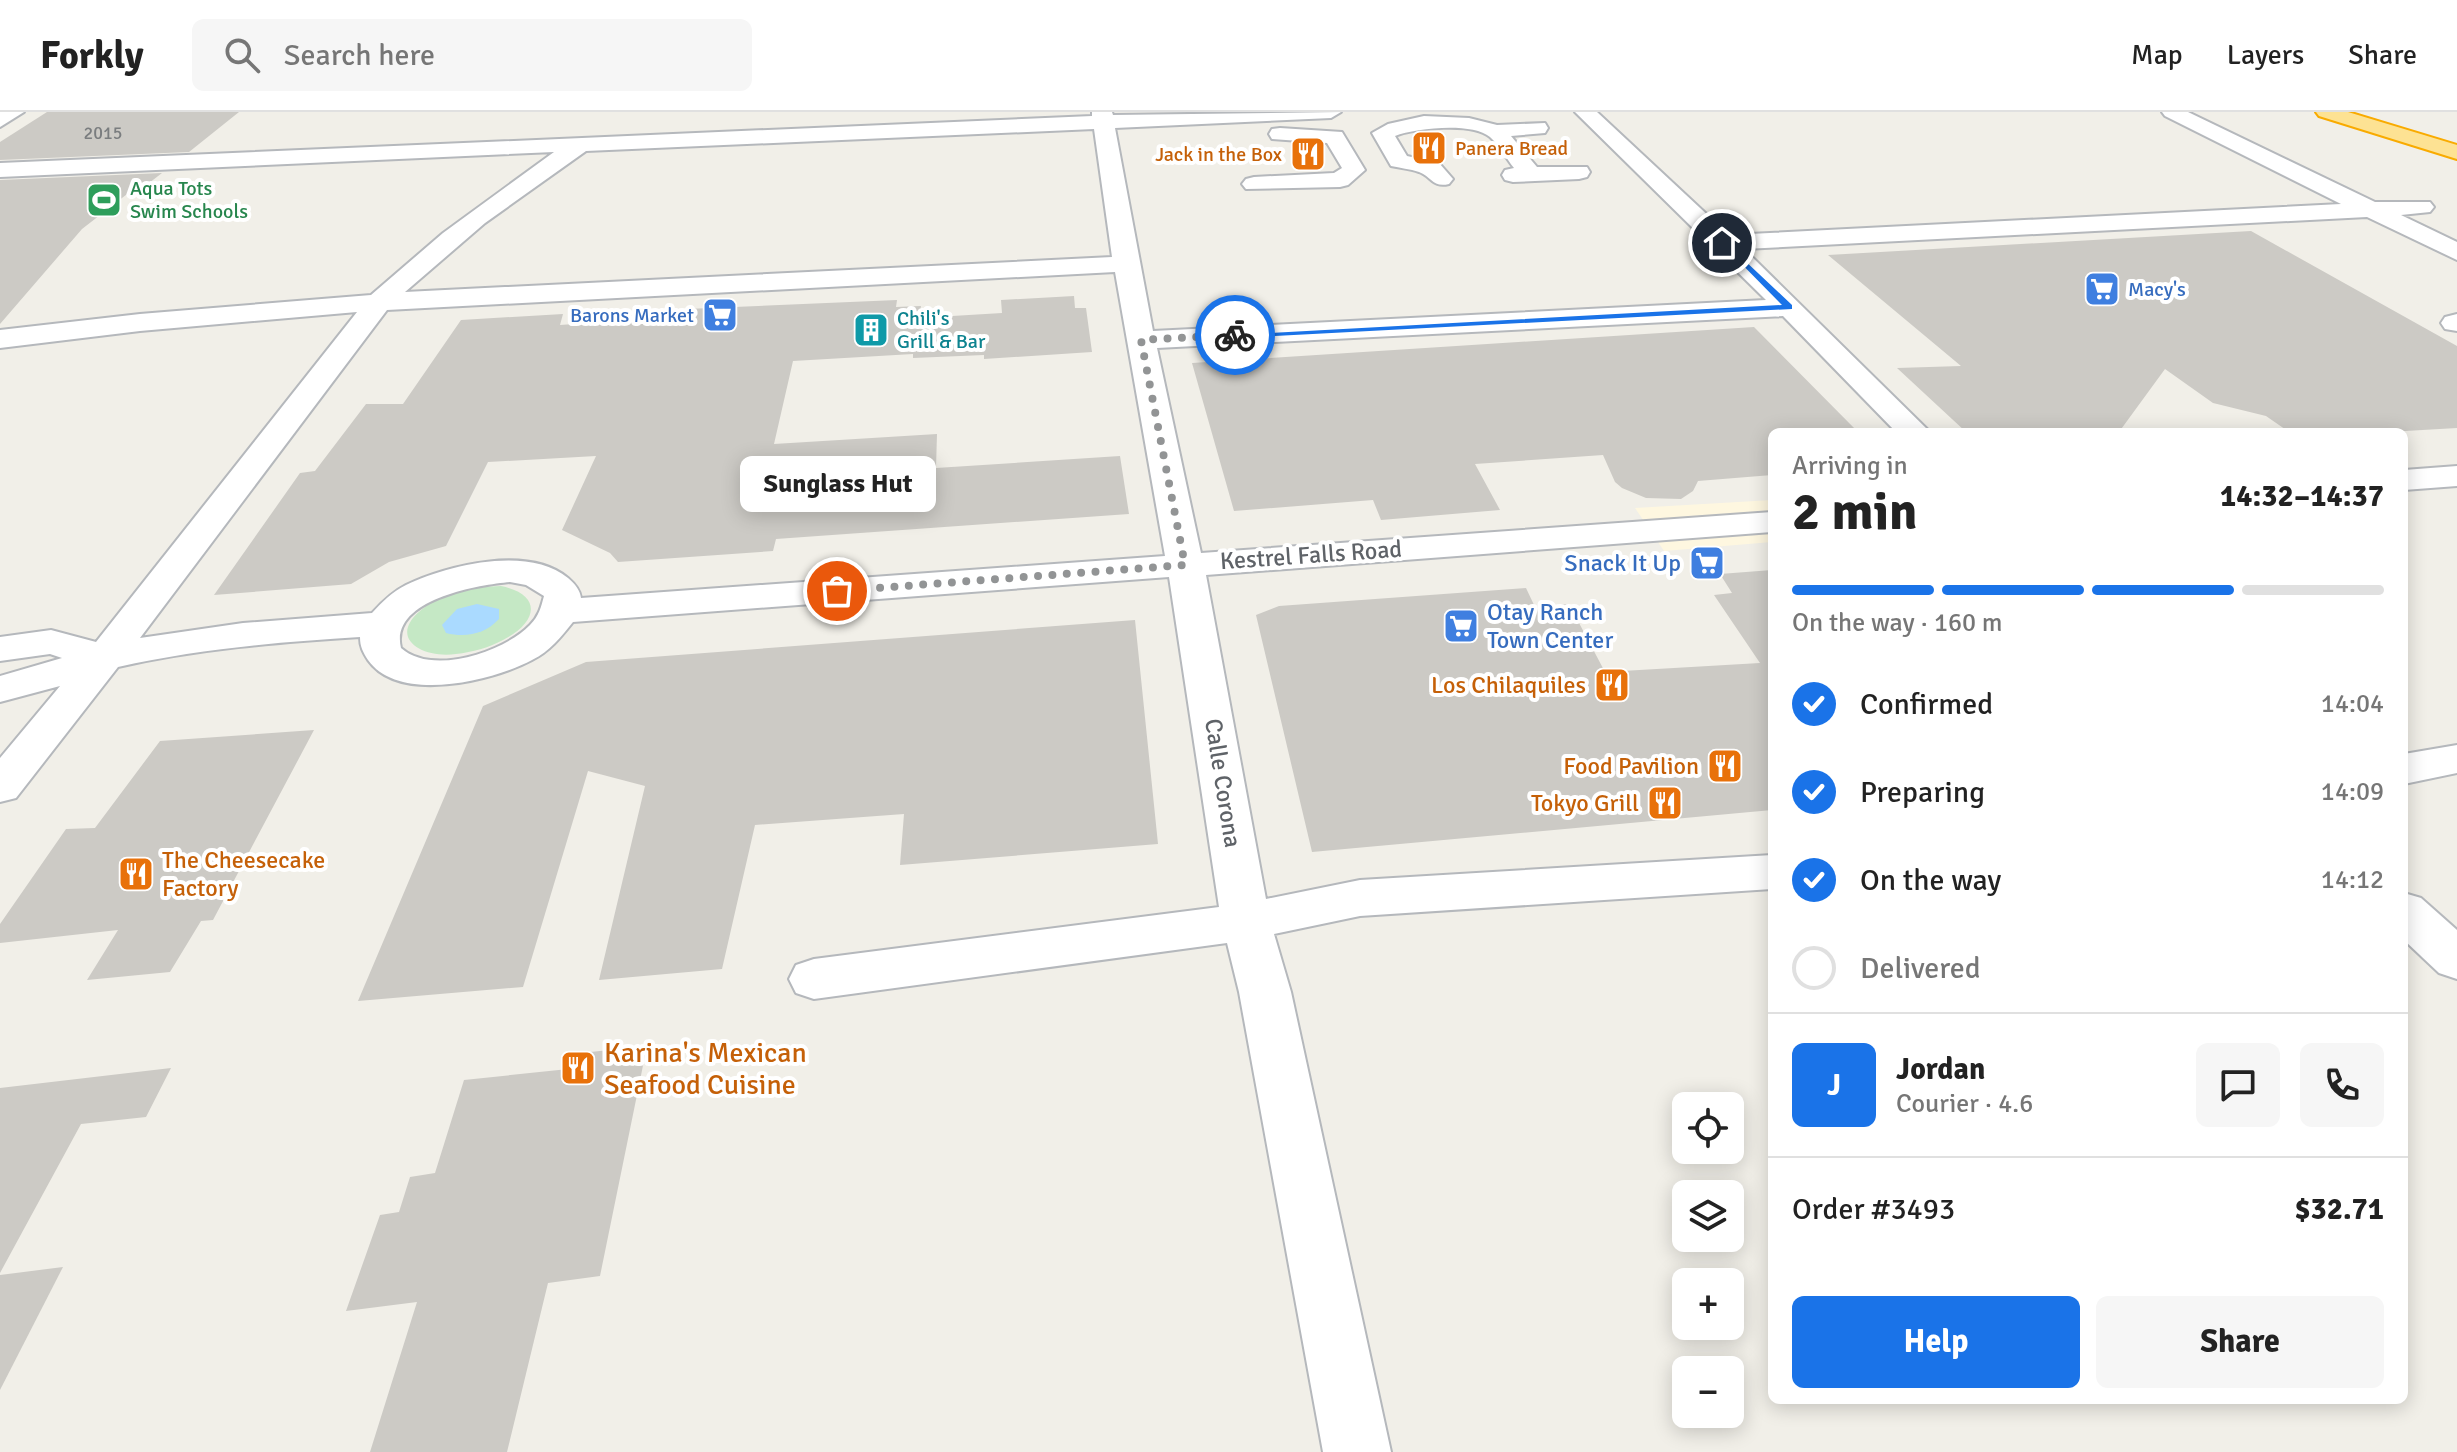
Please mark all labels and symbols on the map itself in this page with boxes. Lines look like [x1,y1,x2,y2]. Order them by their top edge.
house number: 2015 [84,122,122,144]
restaurant icon: Panera Bread [1410,129,1448,167]
restaurant icon: Jack in the Box [1289,135,1327,173]
place label: Panera Bread [1455,136,1568,161]
place label: Jack in the Box [1155,142,1282,167]
place label: Aqua Tots Swim Schools [130,176,248,224]
sports icon: Aqua Tots Swim Schools [85,181,123,219]
pin [1688,209,1756,277]
supermarket icon: Macy's [2083,270,2121,308]
place label: Macy's [2128,277,2186,302]
courier [1195,295,1275,375]
supermarket icon: Barons Market [701,296,739,334]
place label: Barons Market [570,303,694,328]
place label: Chili's Grill & Bar [897,306,986,354]
building icon: Chili's Grill & Bar [852,311,890,349]
callout: Sunglass Hut [739,455,935,511]
street label: Kestrel Falls Road [1219,534,1403,576]
supermarket icon: Snack It Up [1688,544,1726,582]
place label: Snack It Up [1564,548,1681,578]
pin [803,557,871,625]
place label: Otay Ranch Town Center [1487,597,1613,655]
supermarket icon: Otay Ranch Town Center [1442,607,1480,645]
restaurant icon: Los Chilaquiles [1593,666,1631,704]
place label: Los Chilaquiles [1431,670,1586,700]
street label: Calle Corona [1198,716,1248,850]
restaurant icon: Food Pavilion [1706,747,1744,785]
place label: Food Pavilion [1563,751,1699,781]
restaurant icon: Tokyo Grill [1646,784,1684,822]
place label: Tokyo Grill [1531,788,1639,818]
place label: The Cheesecake Factory [162,845,325,903]
restaurant icon: The Cheesecake Factory [117,855,155,893]
place label: Karina's Mexican Seafood Cuisine [604,1036,807,1102]
restaurant icon: Karina's Mexican Seafood Cuisine [559,1049,597,1087]

